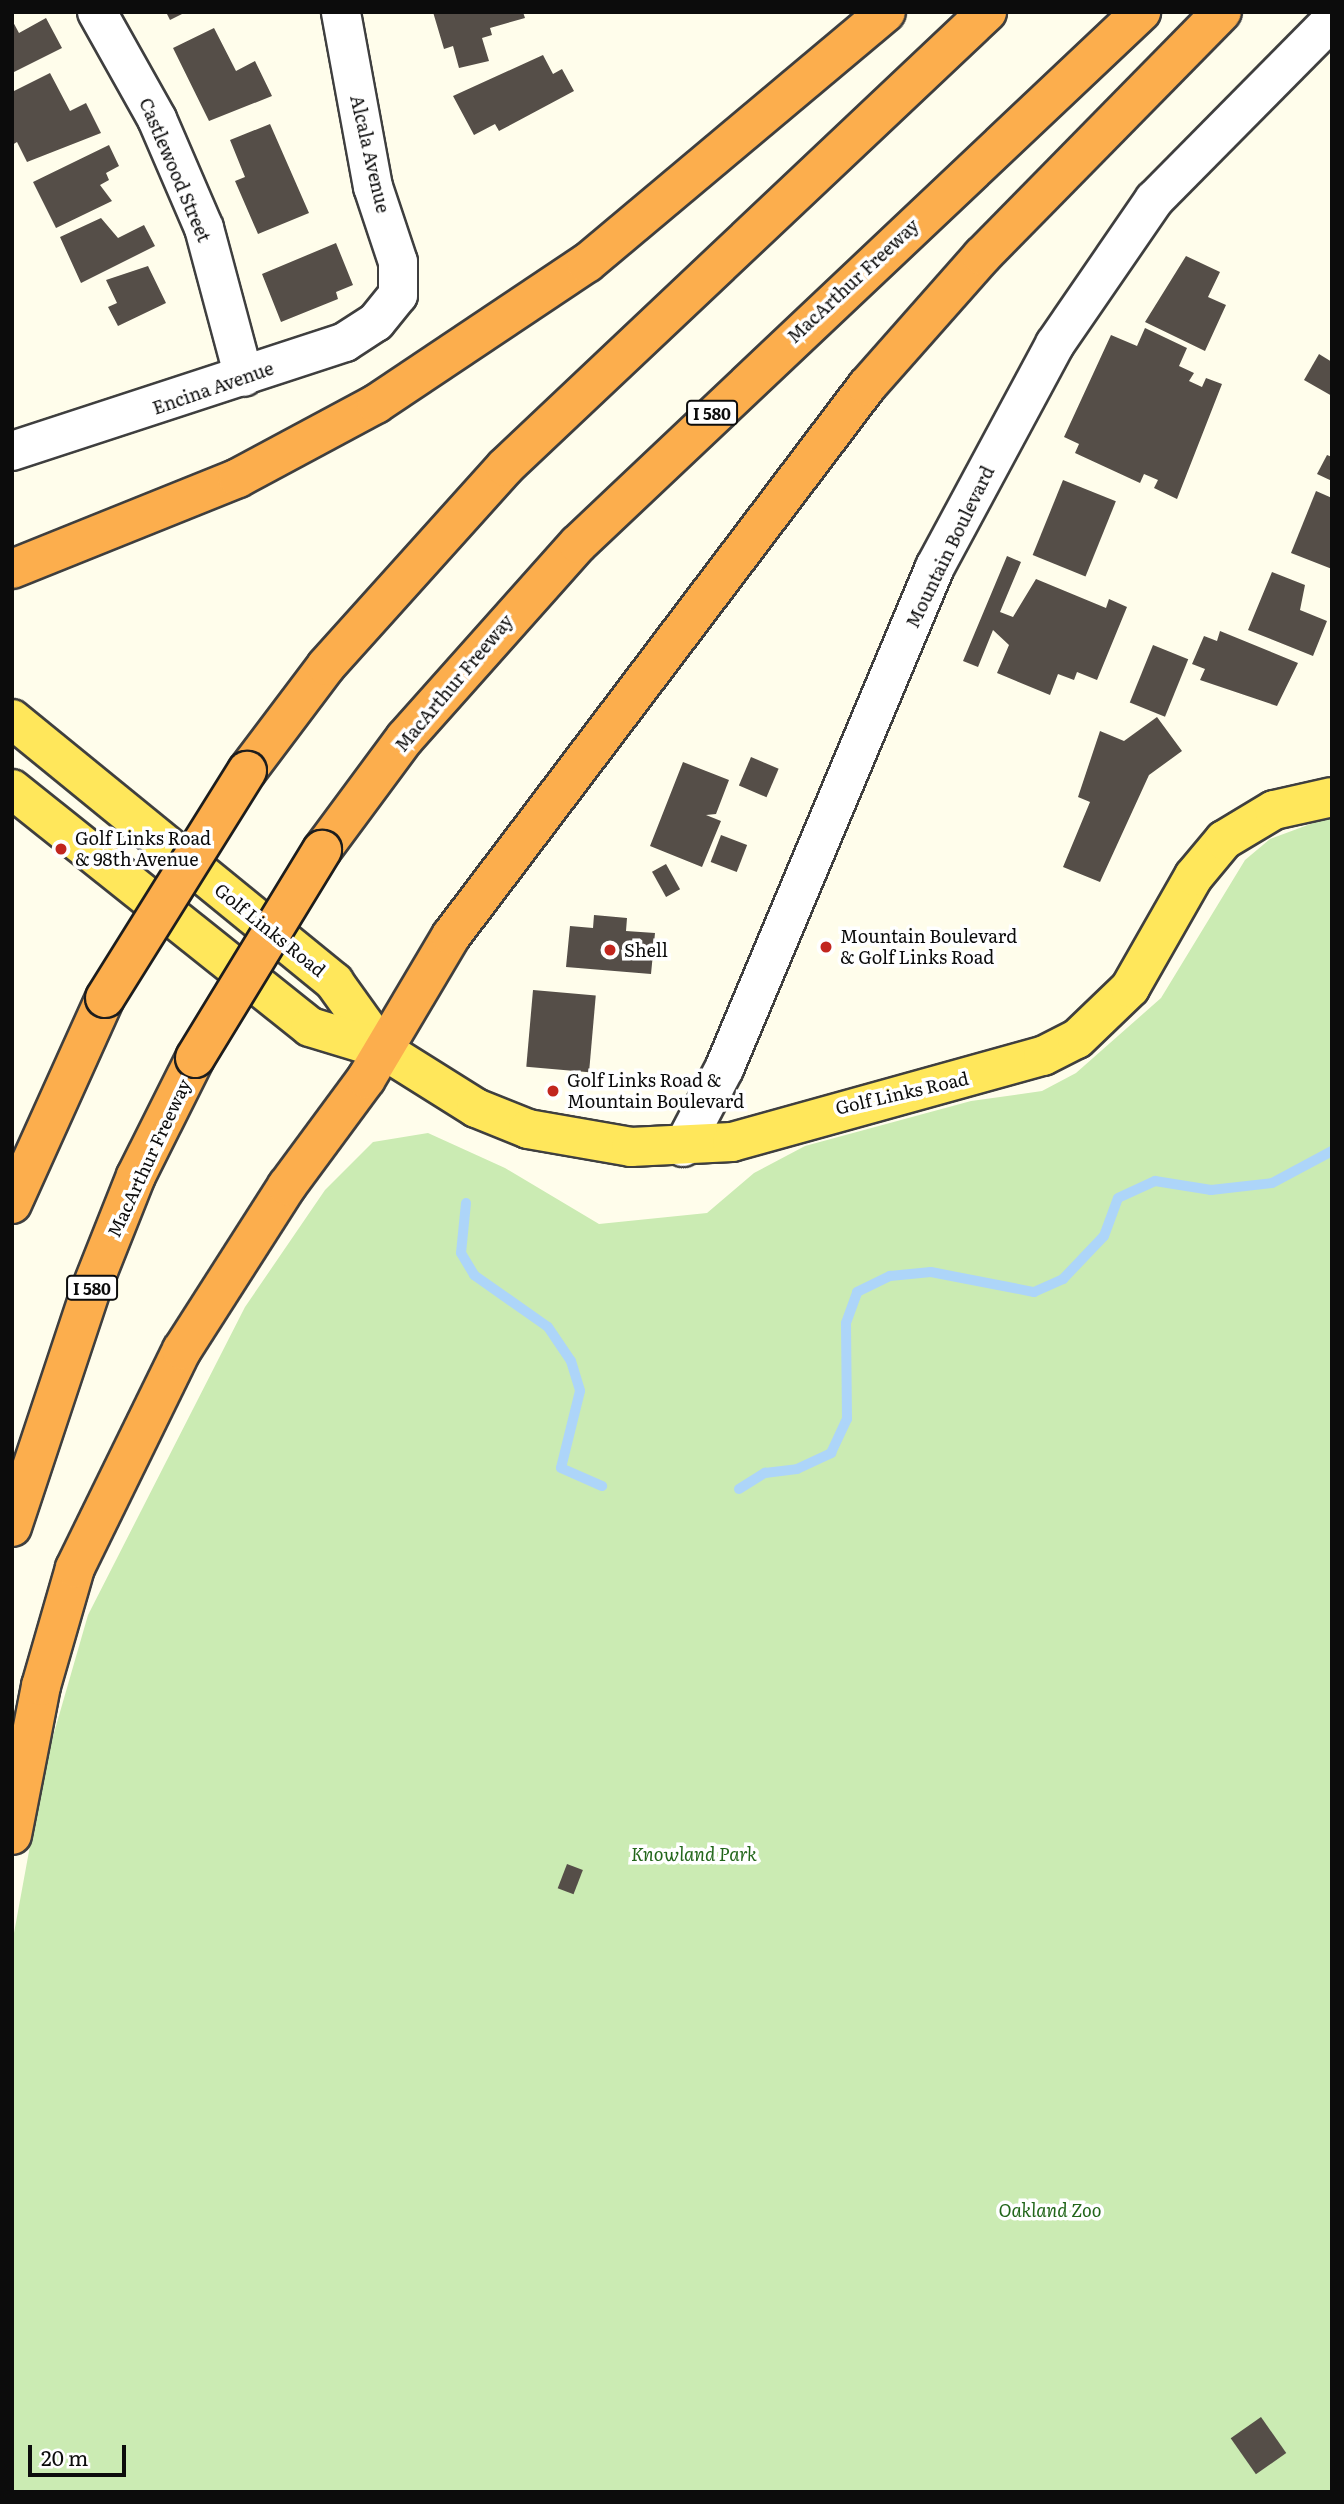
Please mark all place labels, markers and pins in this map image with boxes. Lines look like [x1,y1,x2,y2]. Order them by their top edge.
place label: Golf Links Road & 98th Avenue [75,828,211,870]
marker: Golf Links Road & 98th Avenue [53,841,69,857]
place label: Mountain Boulevard & Golf Links Road [840,926,1017,968]
place label: Shell [624,939,668,961]
marker: Mountain Boulevard & Golf Links Road [818,939,834,955]
marker: Shell [602,942,618,958]
place label: Golf Links Road & Mountain Boulevard [567,1070,744,1112]
marker: Golf Links Road & Mountain Boulevard [545,1083,561,1099]

